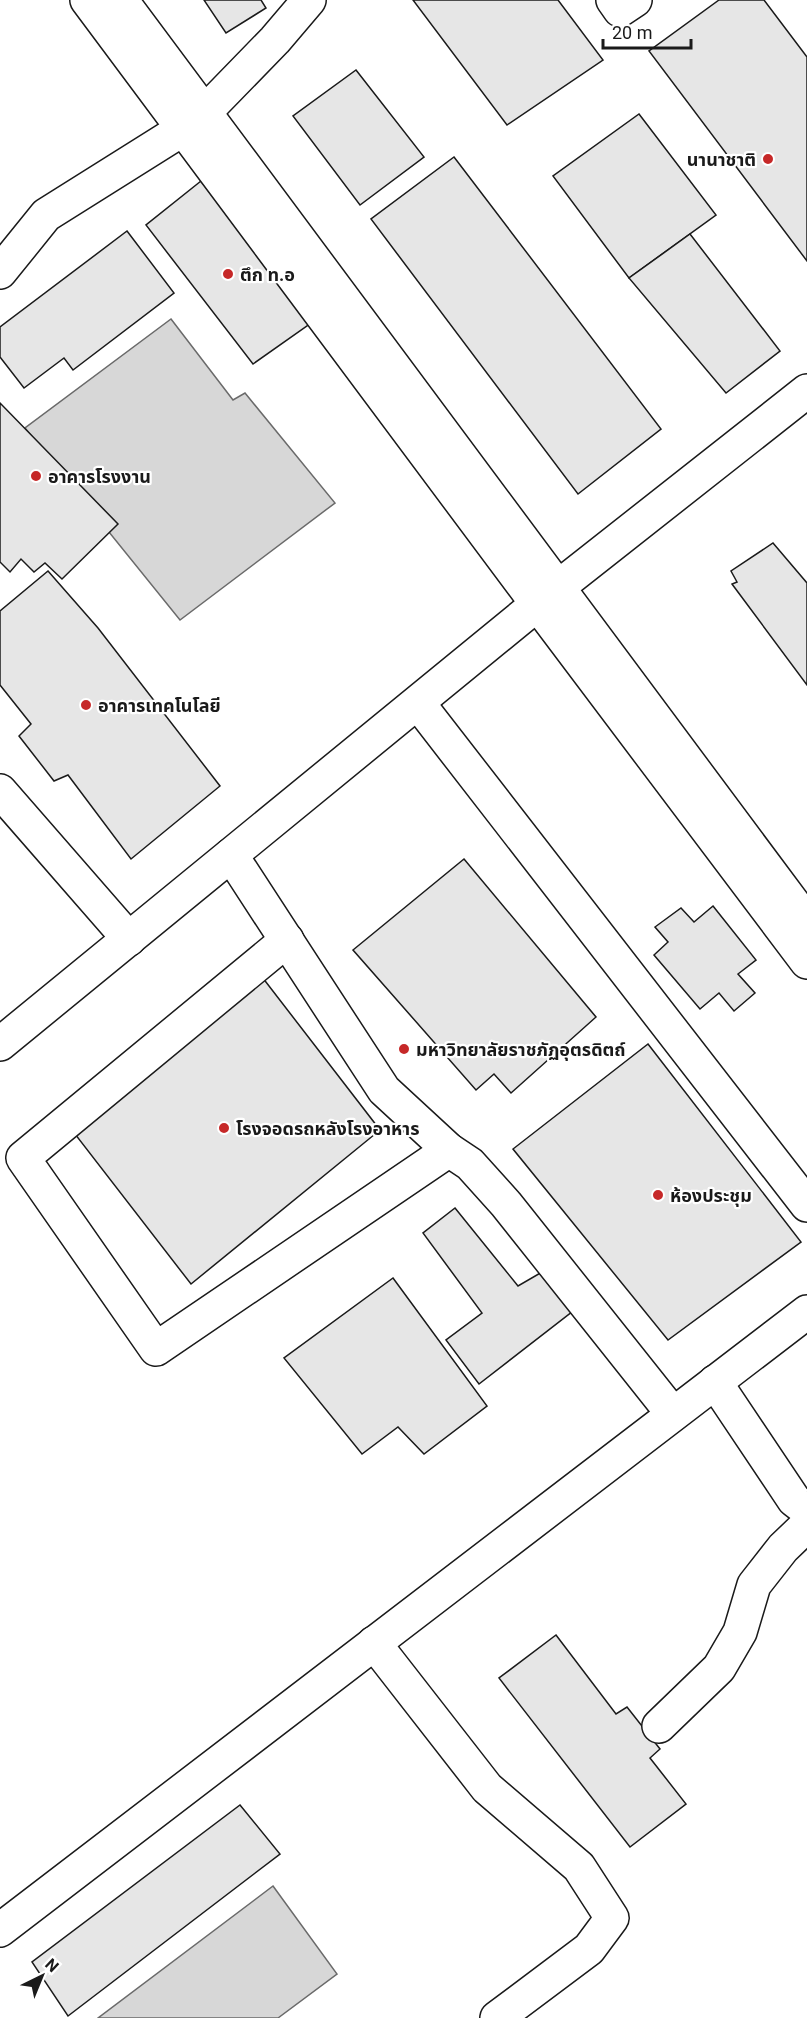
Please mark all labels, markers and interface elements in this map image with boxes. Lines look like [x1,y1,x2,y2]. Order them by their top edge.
scale bar [603,12,692,50]
text: 20 m [612,22,652,43]
place label: นานาชาติ [687,149,756,170]
marker: นานาชาติ [761,152,775,166]
place label: ตึก ท.อ [240,264,295,285]
marker: ตึก ท.อ [221,267,235,281]
place label: อาคารโรงงาน [48,466,151,487]
marker: อาคารโรงงาน [29,469,43,483]
place label: อาคารเทคโนโลยี [98,695,221,716]
marker: อาคารเทคโนโลยี [79,698,93,712]
place label: มหาวิทยาลัยราชภัฏอุตรดิตถ์ [416,1039,626,1061]
marker: มหาวิทยาลัยราชภัฏอุตรดิตถ์ [397,1042,411,1056]
place label: โรงจอดรถหลังโรงอาหาร [236,1118,419,1139]
marker: โรงจอดรถหลังโรงอาหาร [217,1121,231,1135]
place label: ห้องประชุม [670,1185,752,1207]
marker: ห้องประชุม [651,1188,665,1202]
north arrow [12,1946,72,2006]
text: N [41,1955,62,1976]

